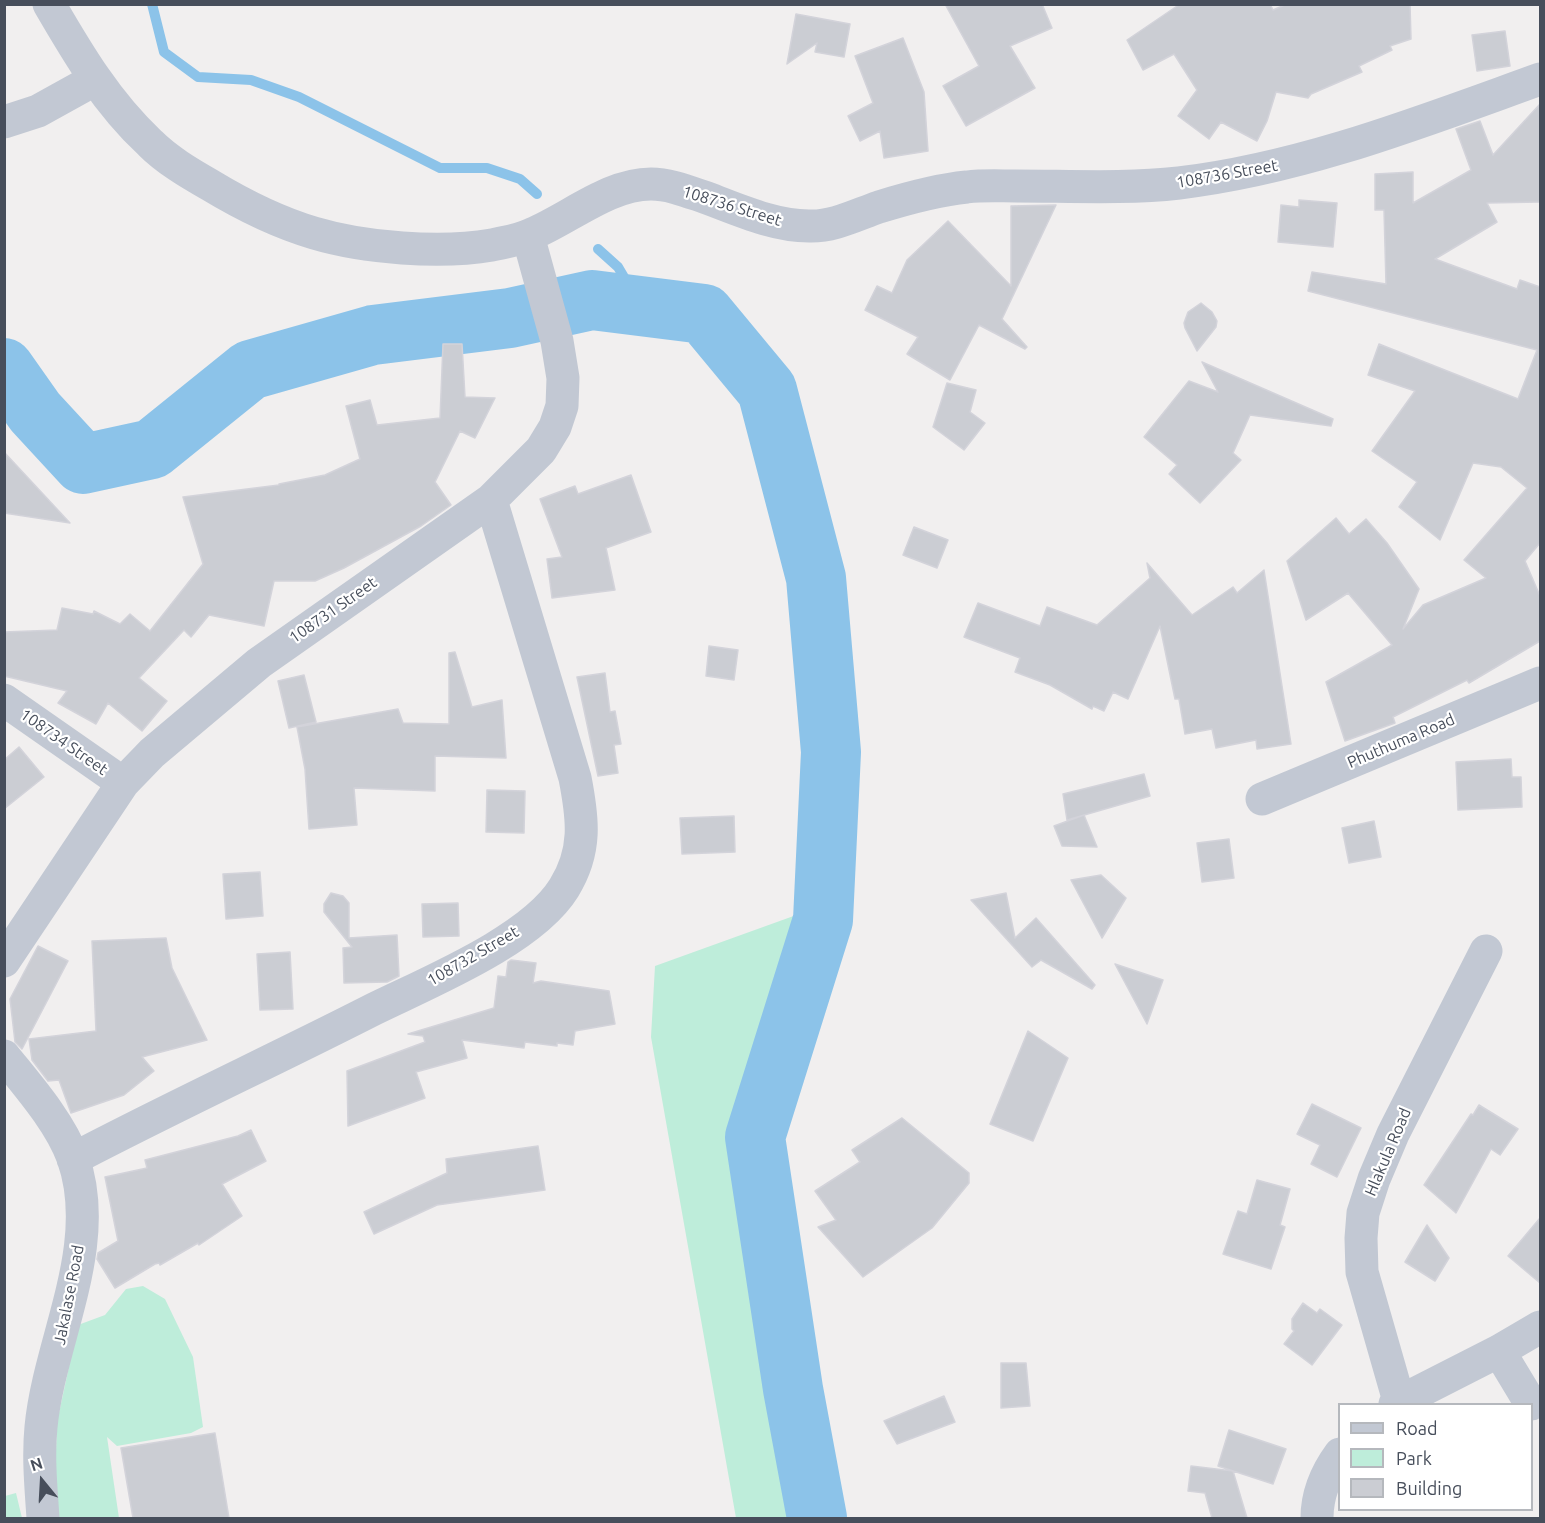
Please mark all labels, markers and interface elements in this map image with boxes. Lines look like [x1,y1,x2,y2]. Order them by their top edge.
street label: 108736 Street [1175,156,1279,192]
street label: 108736 Street [680,182,784,230]
street label: 108731 Street [286,573,380,647]
street label: 108734 Street [17,705,111,779]
street label: Phuthuma Road [1344,710,1458,772]
street label: 108732 Street [424,922,522,990]
street label: Hlakula Road [1361,1105,1415,1199]
street label: Jakalase Road [50,1244,88,1346]
legend [1338,1403,1533,1511]
text: Road [1396,1418,1438,1438]
text: Park [1396,1448,1432,1468]
north arrow [12,1451,72,1511]
text: N [28,1453,45,1474]
text: Building [1396,1478,1462,1498]

